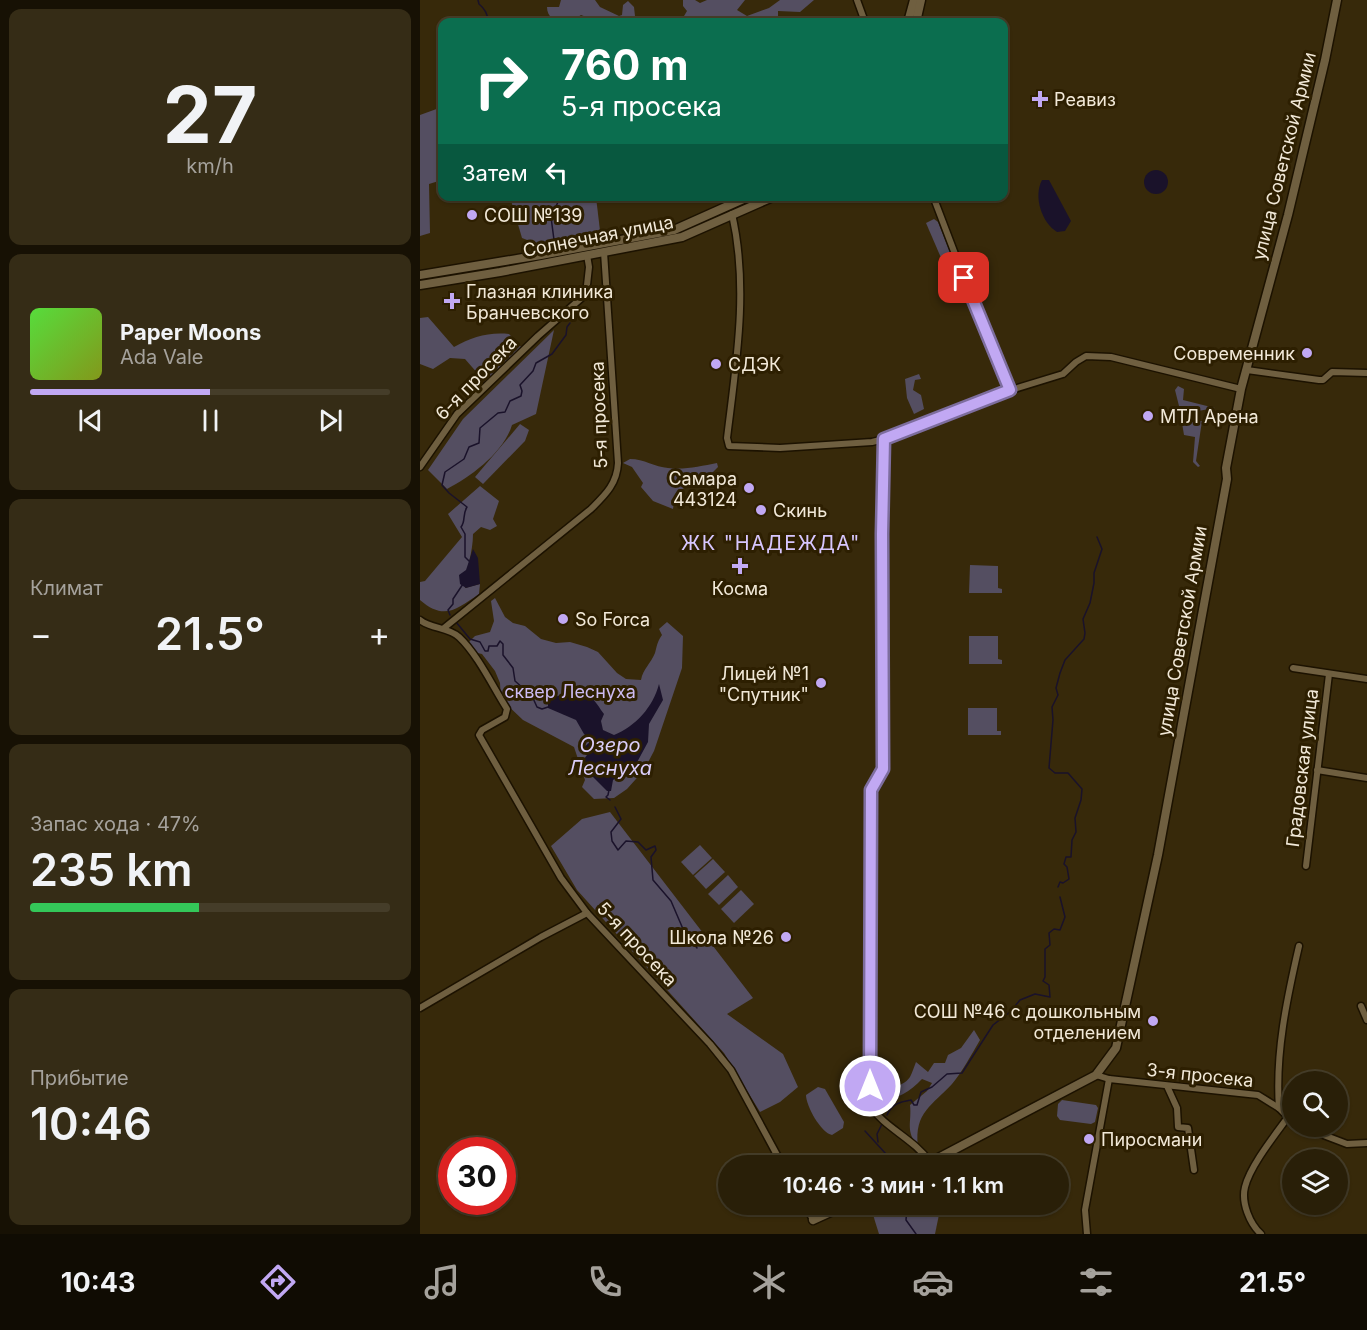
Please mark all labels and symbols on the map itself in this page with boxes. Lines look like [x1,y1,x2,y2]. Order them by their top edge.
street label: улица Советской Армии [1248,50,1320,262]
place label: Реавиз [1054,89,1116,110]
marker: Реавиз [1031,90,1049,108]
place label: СОШ №139 [484,205,582,226]
marker: СОШ №139 [465,208,479,222]
street label: Солнечная улица [521,211,675,261]
pin [938,252,989,303]
place label: Глазная клиника Бранчевского [466,281,613,323]
marker: Глазная клиника Бранчевского [443,292,461,310]
street label: 6-я просека [431,332,521,424]
place label: Современник [1173,343,1295,364]
marker: Современник [1300,346,1314,360]
place label: СДЭК [728,354,781,375]
marker: СДЭК [709,357,723,371]
street label: 5-я просека [587,361,611,469]
place label: МТЛ Арена [1160,406,1259,427]
marker: МТЛ Арена [1141,409,1155,423]
place label: Самара 443124 [668,468,737,510]
marker: Самара 443124 [742,481,756,495]
place label: Скинь [773,500,827,521]
marker: Скинь [754,503,768,517]
street label: улица Советской Армии [1153,524,1211,738]
district label: ЖК "НАДЕЖДА" [681,531,861,555]
marker: Косма [731,557,749,575]
place label: Косма [712,578,768,599]
place label: So Forca [575,609,650,630]
marker: So Forca [556,612,570,626]
place label: Лицей №1 "Спутник" [719,663,809,705]
marker: Лицей №1 "Спутник" [814,676,828,690]
park label: сквер Леснуха [504,681,636,702]
street label: Градовская улица [1282,688,1322,848]
water label: Озеро Леснуха [568,733,652,780]
street label: 5-я просека [593,898,681,990]
place label: Школа №26 [669,927,774,948]
marker: Школа №26 [779,930,793,944]
place label: СОШ №46 с дошкольным отделением [914,1001,1141,1043]
marker: СОШ №46 с дошкольным отделением [1146,1014,1160,1028]
position arrow [838,1054,902,1118]
street label: 3-я просека [1145,1059,1255,1091]
place label: Пиросмани [1101,1129,1202,1150]
marker: Пиросмани [1082,1132,1096,1146]
speed limit sign: 30 [438,1137,516,1215]

